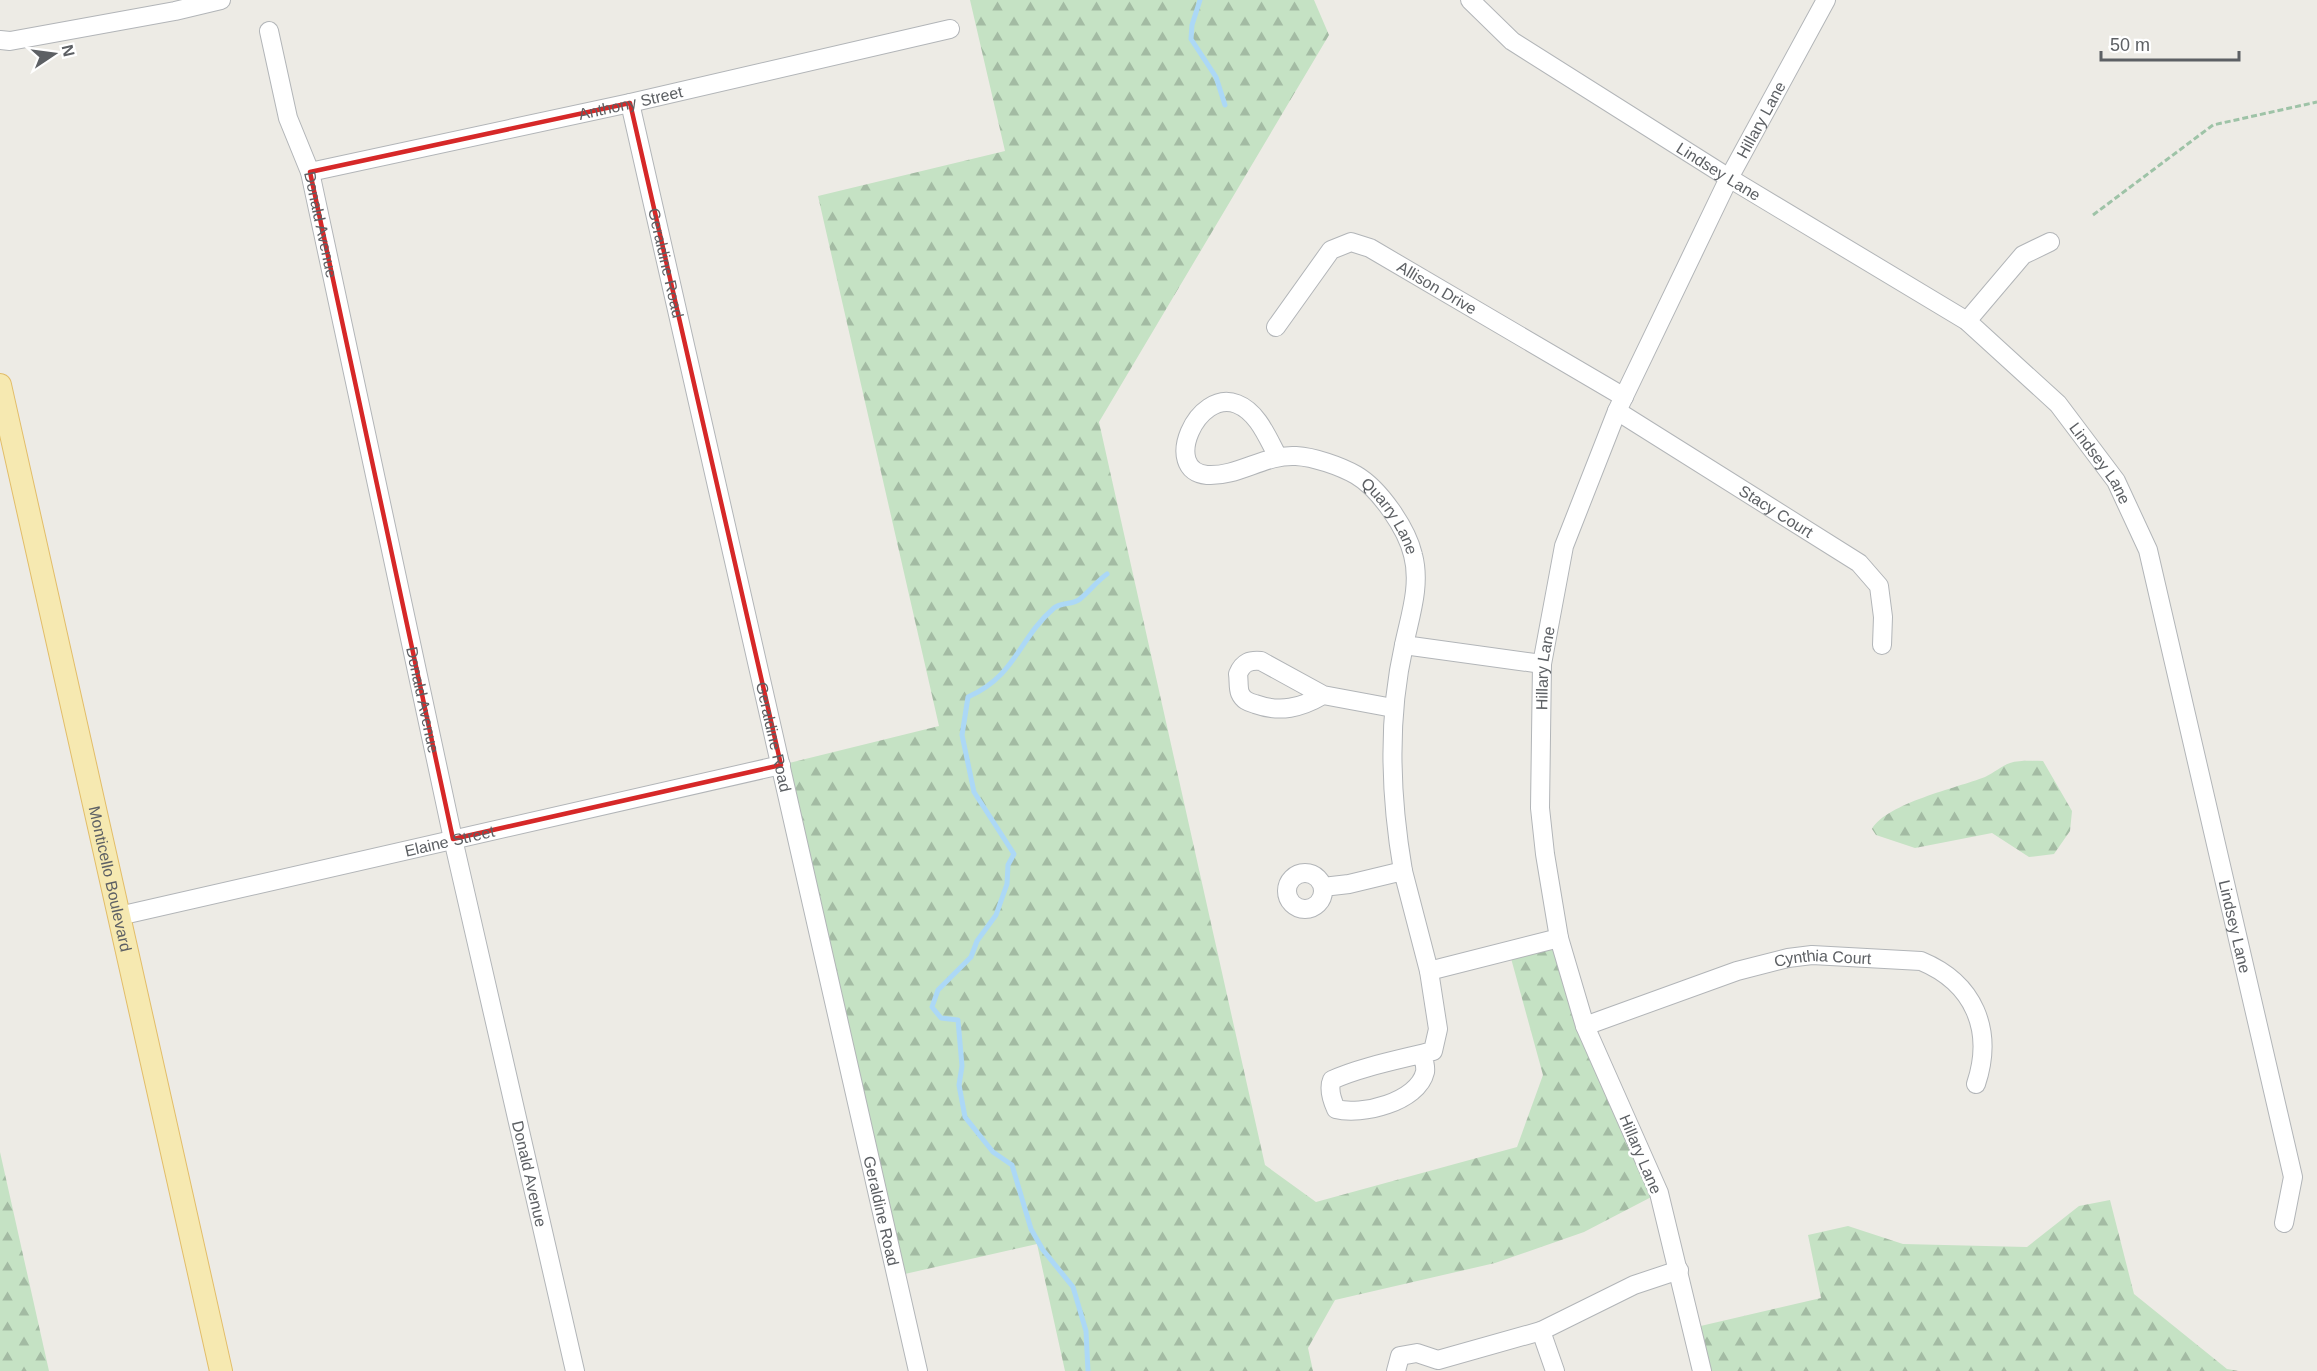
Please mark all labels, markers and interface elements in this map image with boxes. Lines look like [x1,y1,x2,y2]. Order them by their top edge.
north arrow [24,24,84,84]
scale bar [2101,24,2239,62]
text: 50 m [2110,35,2150,55]
text: N [59,43,78,58]
street label: Hillary Lane [1734,79,1789,161]
street label: Anthony Street [577,83,685,123]
street label: Lindsey Lane [1673,139,1763,204]
street label: Donald Avenue [301,170,340,279]
street label: Geraldine Road [645,206,687,320]
street label: Allison Drive [1394,258,1480,318]
street label: Lindsey Lane [2066,419,2133,507]
street label: Quarry Lane [1358,474,1420,557]
street label: Stacy Court [1736,482,1816,541]
street label: Hillary Lane [1533,625,1558,710]
street label: Donald Avenue [403,645,442,755]
street label: Geraldine Road [753,680,794,794]
street label: Monticello Boulevard [86,804,135,953]
street label: Elaine Street [403,822,497,860]
street label: Lindsey Lane [2216,878,2254,975]
street label: Cynthia Court [1772,947,1872,970]
street label: Hillary Lane [1616,1112,1665,1196]
street label: Donald Avenue [509,1119,550,1229]
street label: Geraldine Road [860,1154,902,1267]

